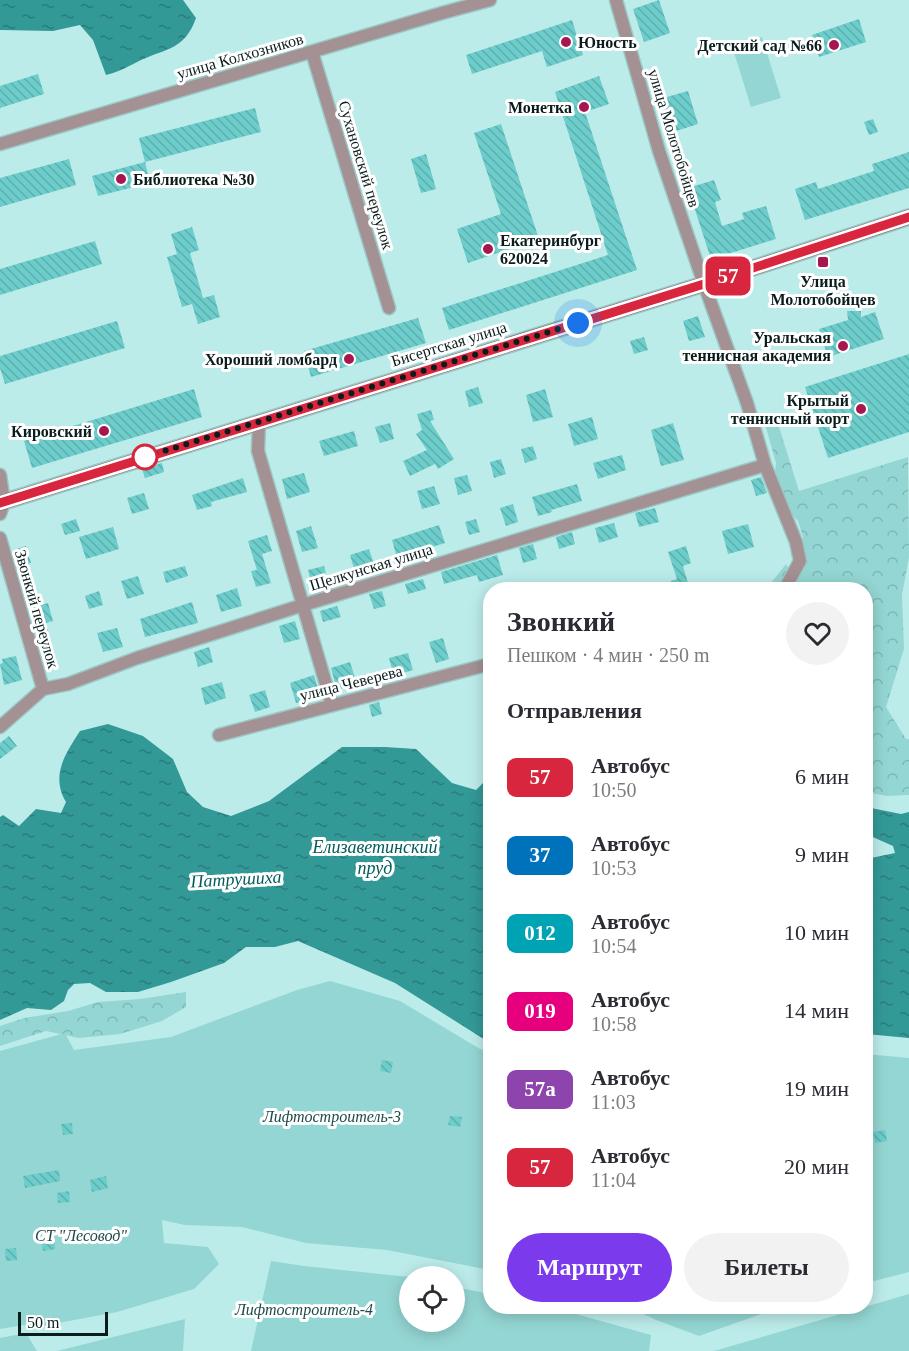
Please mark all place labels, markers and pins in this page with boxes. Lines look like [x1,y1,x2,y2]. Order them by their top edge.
place label: Юность [578,34,637,51]
marker: Юность [559,35,573,49]
place label: Детский сад №66 [697,37,822,55]
marker: Детский сад №66 [827,38,841,52]
place label: Монетка [508,99,572,116]
marker: Монетка [577,100,591,114]
place label: Библиотека №30 [133,171,254,188]
marker: Библиотека №30 [114,172,128,186]
place label: Екатеринбург 620024 [500,232,601,267]
marker: Екатеринбург 620024 [481,242,495,256]
marker: Улица Молотобойцев [816,255,830,269]
place label: Улица Молотобойцев [770,273,876,308]
place label: Уральская теннисная академия [682,329,831,364]
marker: Уральская теннисная академия [836,339,850,353]
place label: Хороший ломбард [205,351,337,369]
marker: Хороший ломбард [342,352,356,366]
place label: Крытый теннисный корт [731,392,849,428]
marker: Крытый теннисный корт [854,402,868,416]
place label: Кировский [11,423,92,441]
marker: Кировский [97,424,111,438]
unlabelled marker [132,444,158,470]

